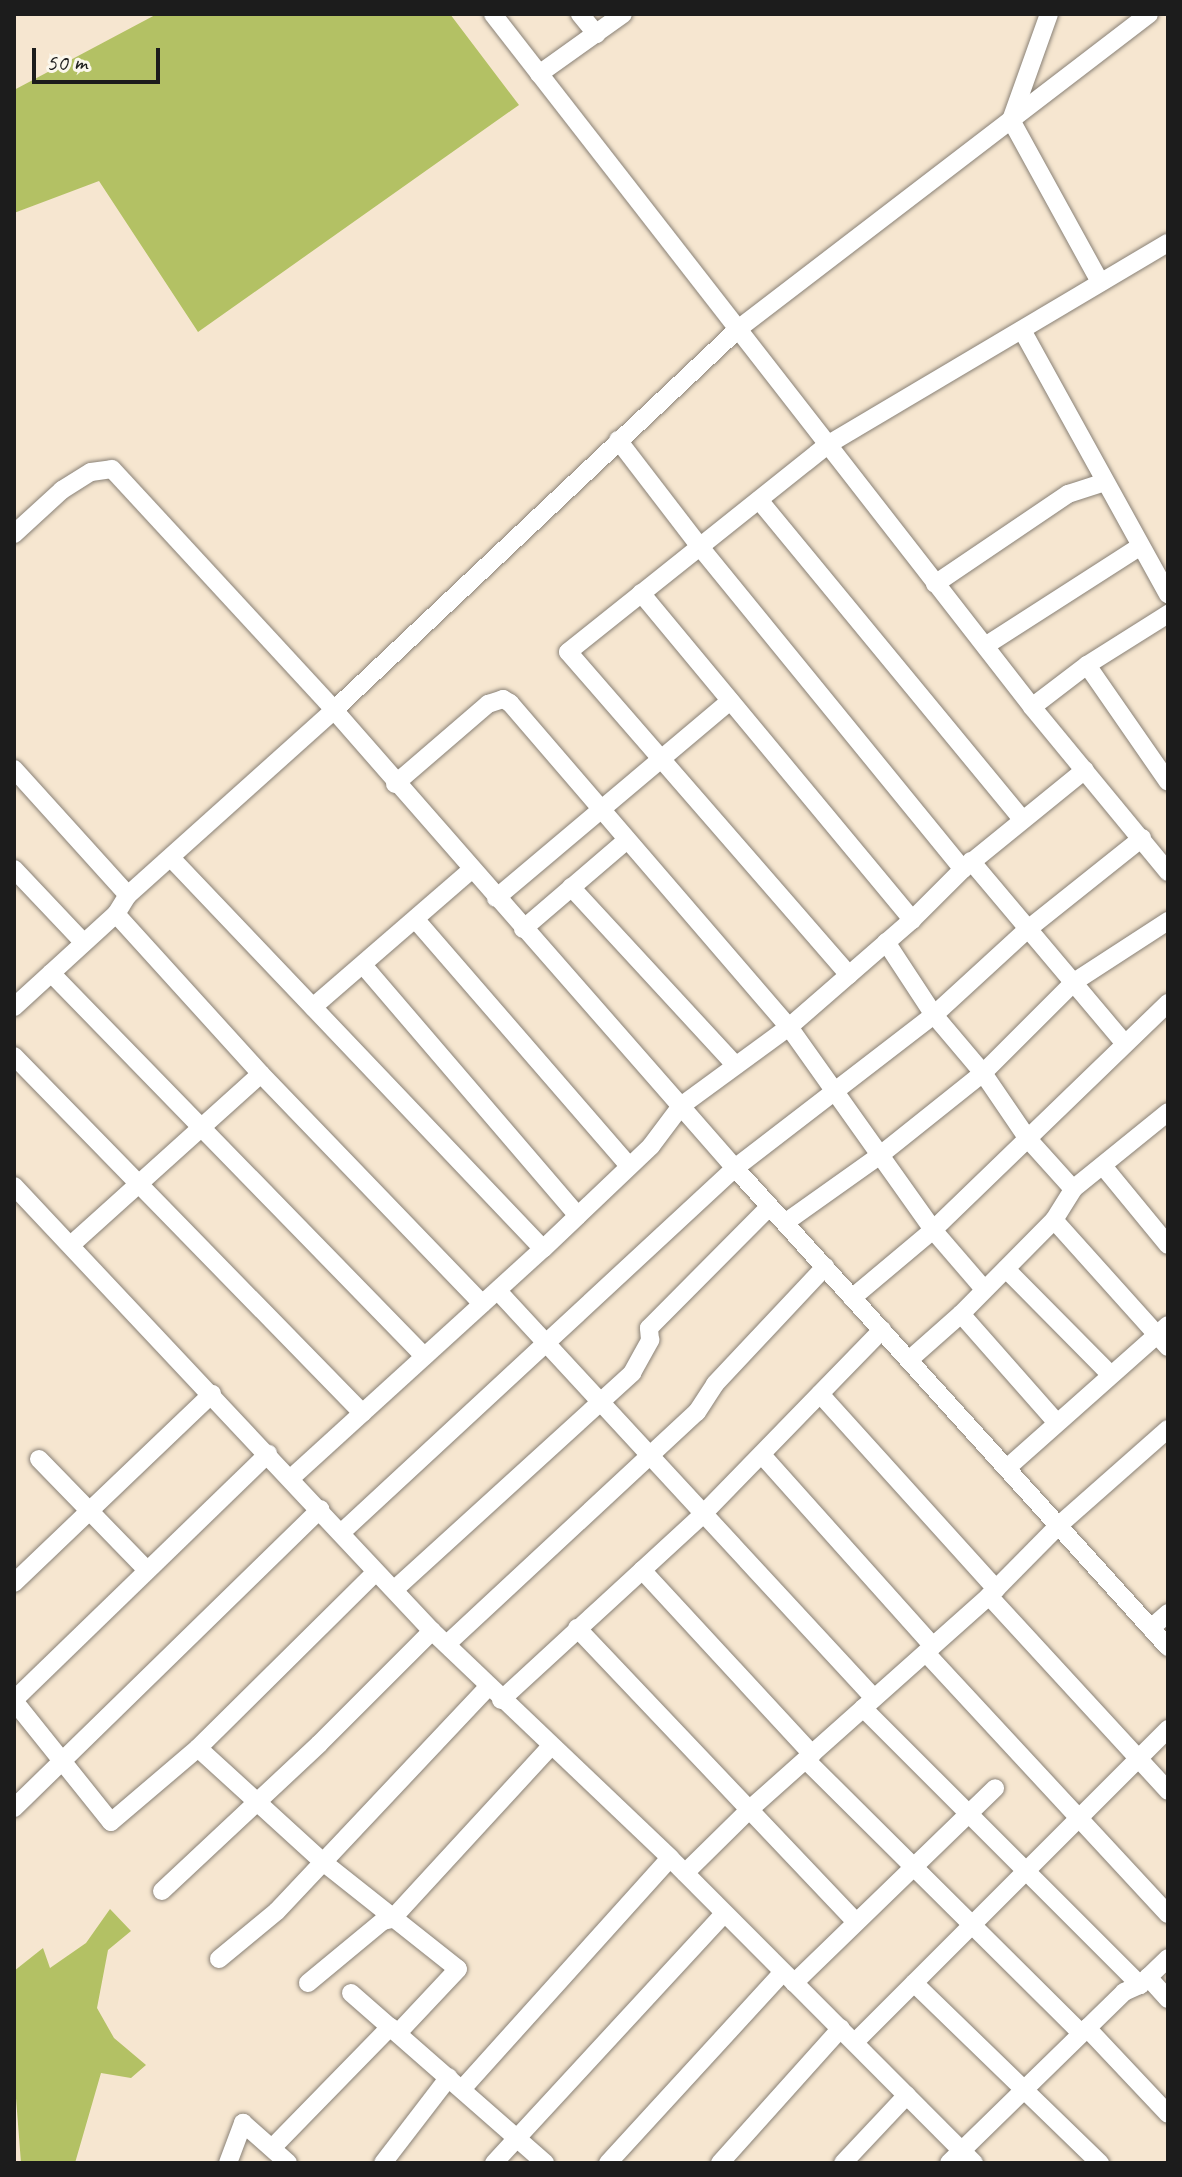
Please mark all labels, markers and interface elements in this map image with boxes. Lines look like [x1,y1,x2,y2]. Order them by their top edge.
scale bar [36,32,164,82]
text: 50 m [46,47,87,77]

